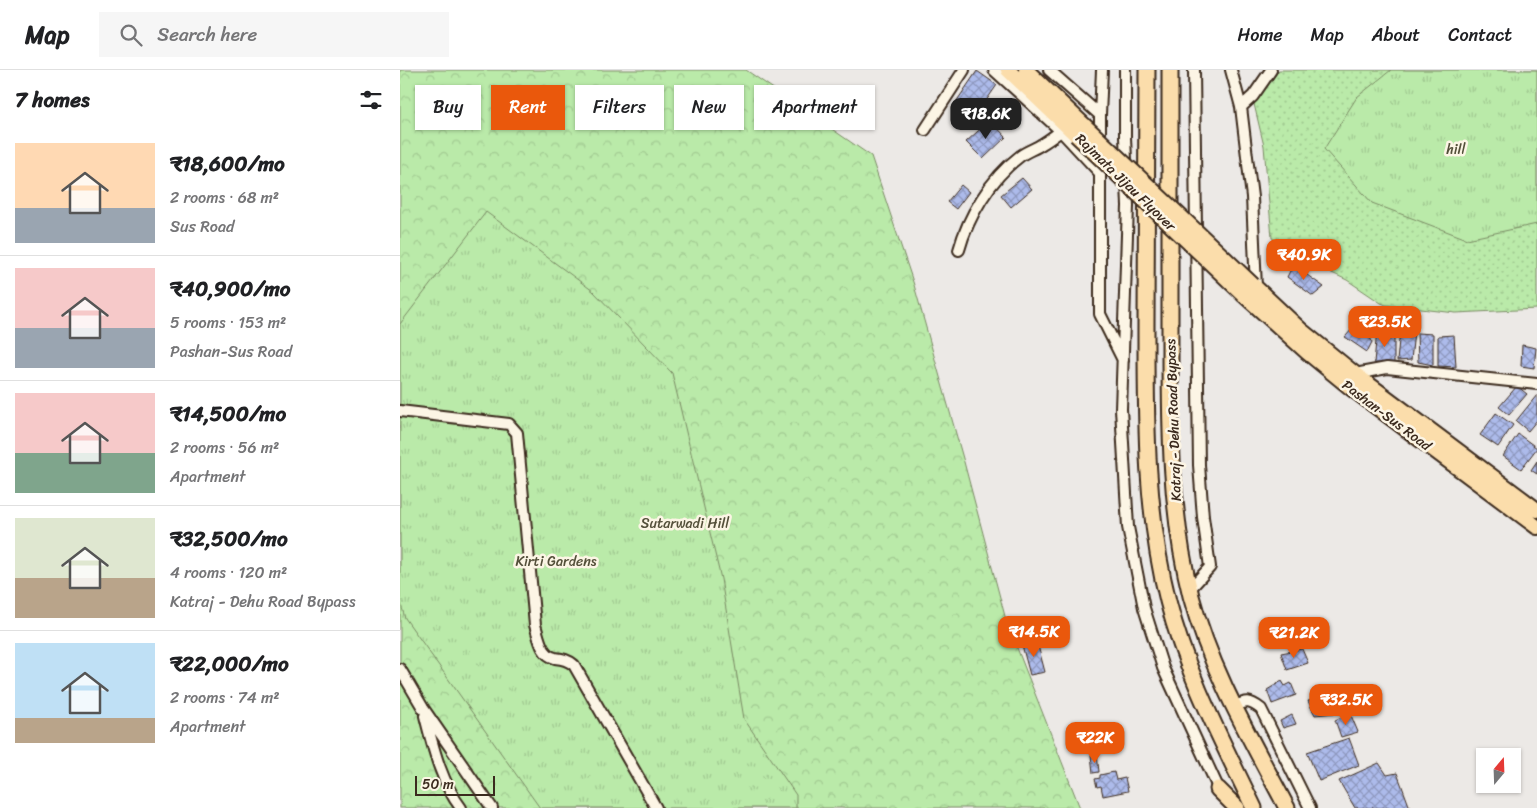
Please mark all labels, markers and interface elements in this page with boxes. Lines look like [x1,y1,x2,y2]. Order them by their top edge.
search box [99,12,449,57]
text: Map [25,14,69,56]
text: Search here [157,18,257,51]
text: Home [1238,19,1283,51]
text: Map [1311,19,1344,51]
text: About [1372,19,1420,51]
text: Contact [1448,19,1512,51]
icon: search [117,21,145,49]
text: 7 homes [15,81,90,119]
chip: Buy [415,85,481,130]
chip: Rent [491,85,565,130]
chip: Filters [575,85,664,130]
chip: New [674,85,744,130]
chip: Apartment [754,85,875,130]
icon: filters [357,86,385,114]
pin: ₹18.6K [945,98,1027,140]
text: ₹18.6K [961,99,1011,128]
street label: Rajmata Jijau Flyover [1069,127,1183,238]
park label: hill [1445,137,1467,162]
text: ₹18,600/mo [170,145,285,183]
icon: home [55,163,115,223]
text: 2 rooms · 68 m² [170,183,279,212]
text: Sus Road [170,212,234,241]
pin: ₹40.9K [1263,238,1345,281]
text: ₹40.9K [1277,240,1331,269]
text: ₹40,900/mo [170,270,290,308]
icon: home [55,288,115,348]
pin: ₹23.5K [1344,306,1426,348]
text: ₹23.5K [1359,307,1411,336]
text: 5 rooms · 153 m² [170,308,286,337]
text: Pashan-Sus Road [170,337,292,366]
street label: Katraj - Dehu Road Bypass [1158,338,1189,502]
street label: Pashan-Sus Road [1337,373,1438,458]
text: ₹14,500/mo [170,395,286,433]
icon: home [55,413,115,473]
text: 2 rooms · 56 m² [170,433,279,462]
text: Apartment [170,462,246,491]
park label: Sutarwadi Hill [641,511,730,536]
text: ₹32,500/mo [170,520,288,558]
icon: home [55,538,115,598]
park label: Kirti Gardens [515,549,597,574]
text: 4 rooms · 120 m² [170,558,287,587]
text: Katraj - Dehu Road Bypass [170,587,355,616]
pin: ₹14.5K [993,616,1075,658]
pin: ₹21.2K [1253,616,1335,659]
text: ₹14.5K [1009,617,1059,646]
text: ₹21.2K [1270,618,1318,647]
text: ₹22,000/mo [170,645,289,683]
icon: home [55,663,115,723]
text: 2 rooms · 74 m² [170,683,280,712]
pin: ₹32.5K [1305,684,1387,726]
text: ₹32.5K [1320,685,1372,714]
text: Apartment [170,712,246,741]
pin: ₹22K [1065,722,1125,764]
text: ₹22K [1076,723,1114,752]
north arrow [1476,748,1521,792]
map controls [1476,748,1521,793]
text: 50 m [422,772,454,797]
scale bar [415,773,495,796]

